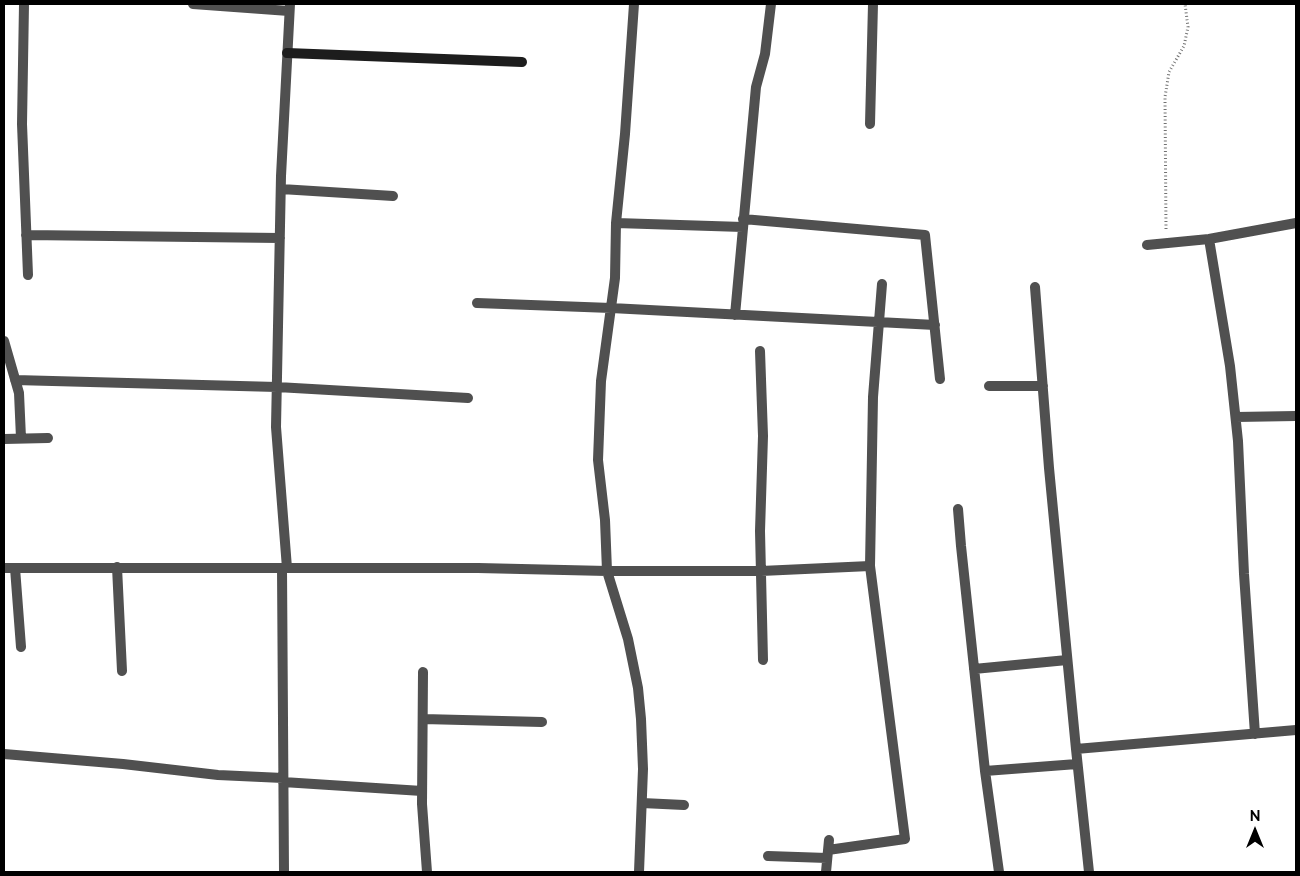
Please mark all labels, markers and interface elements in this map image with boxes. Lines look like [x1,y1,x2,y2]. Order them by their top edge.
north arrow [1230,806,1280,856]
text: N [1250,808,1260,824]

